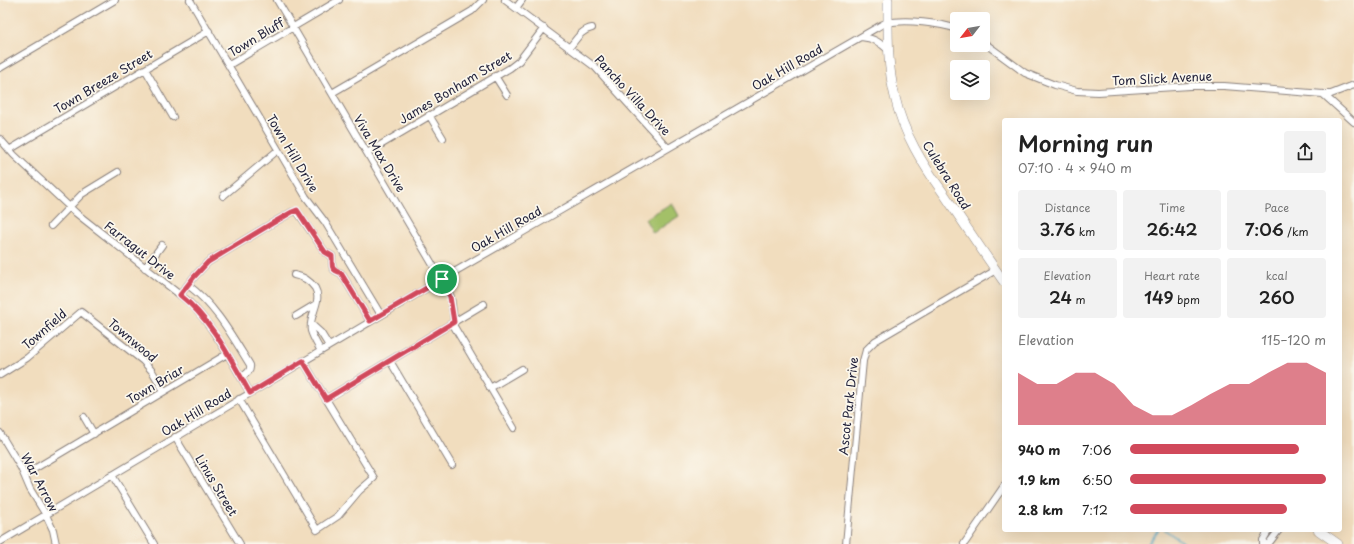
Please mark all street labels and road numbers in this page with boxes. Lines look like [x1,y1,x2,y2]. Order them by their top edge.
street label: Town Bluff [225,13,288,61]
street label: Oak Hill Road [748,39,826,95]
street label: Town Breeze Street [50,44,156,118]
street label: James Bonham Street [395,46,515,128]
street label: Pancho Villa Drive [591,51,675,139]
street label: Tom Slick Avenue [1112,66,1213,90]
street label: Town Hill Drive [263,111,323,195]
street label: Viva Max Drive [350,111,410,195]
street label: Culebra Road [919,137,975,213]
street label: Oak Hill Road [467,201,545,257]
street label: Farragut Drive [101,217,179,283]
street label: Townfield [18,305,70,353]
street label: Townwood [105,314,161,366]
street label: Ascot Park Drive [834,355,862,456]
street label: Town Briar [123,360,187,408]
street label: Oak Hill Road [157,384,235,440]
street label: War Arrow [17,450,63,515]
street label: Linus Street [191,451,243,519]

